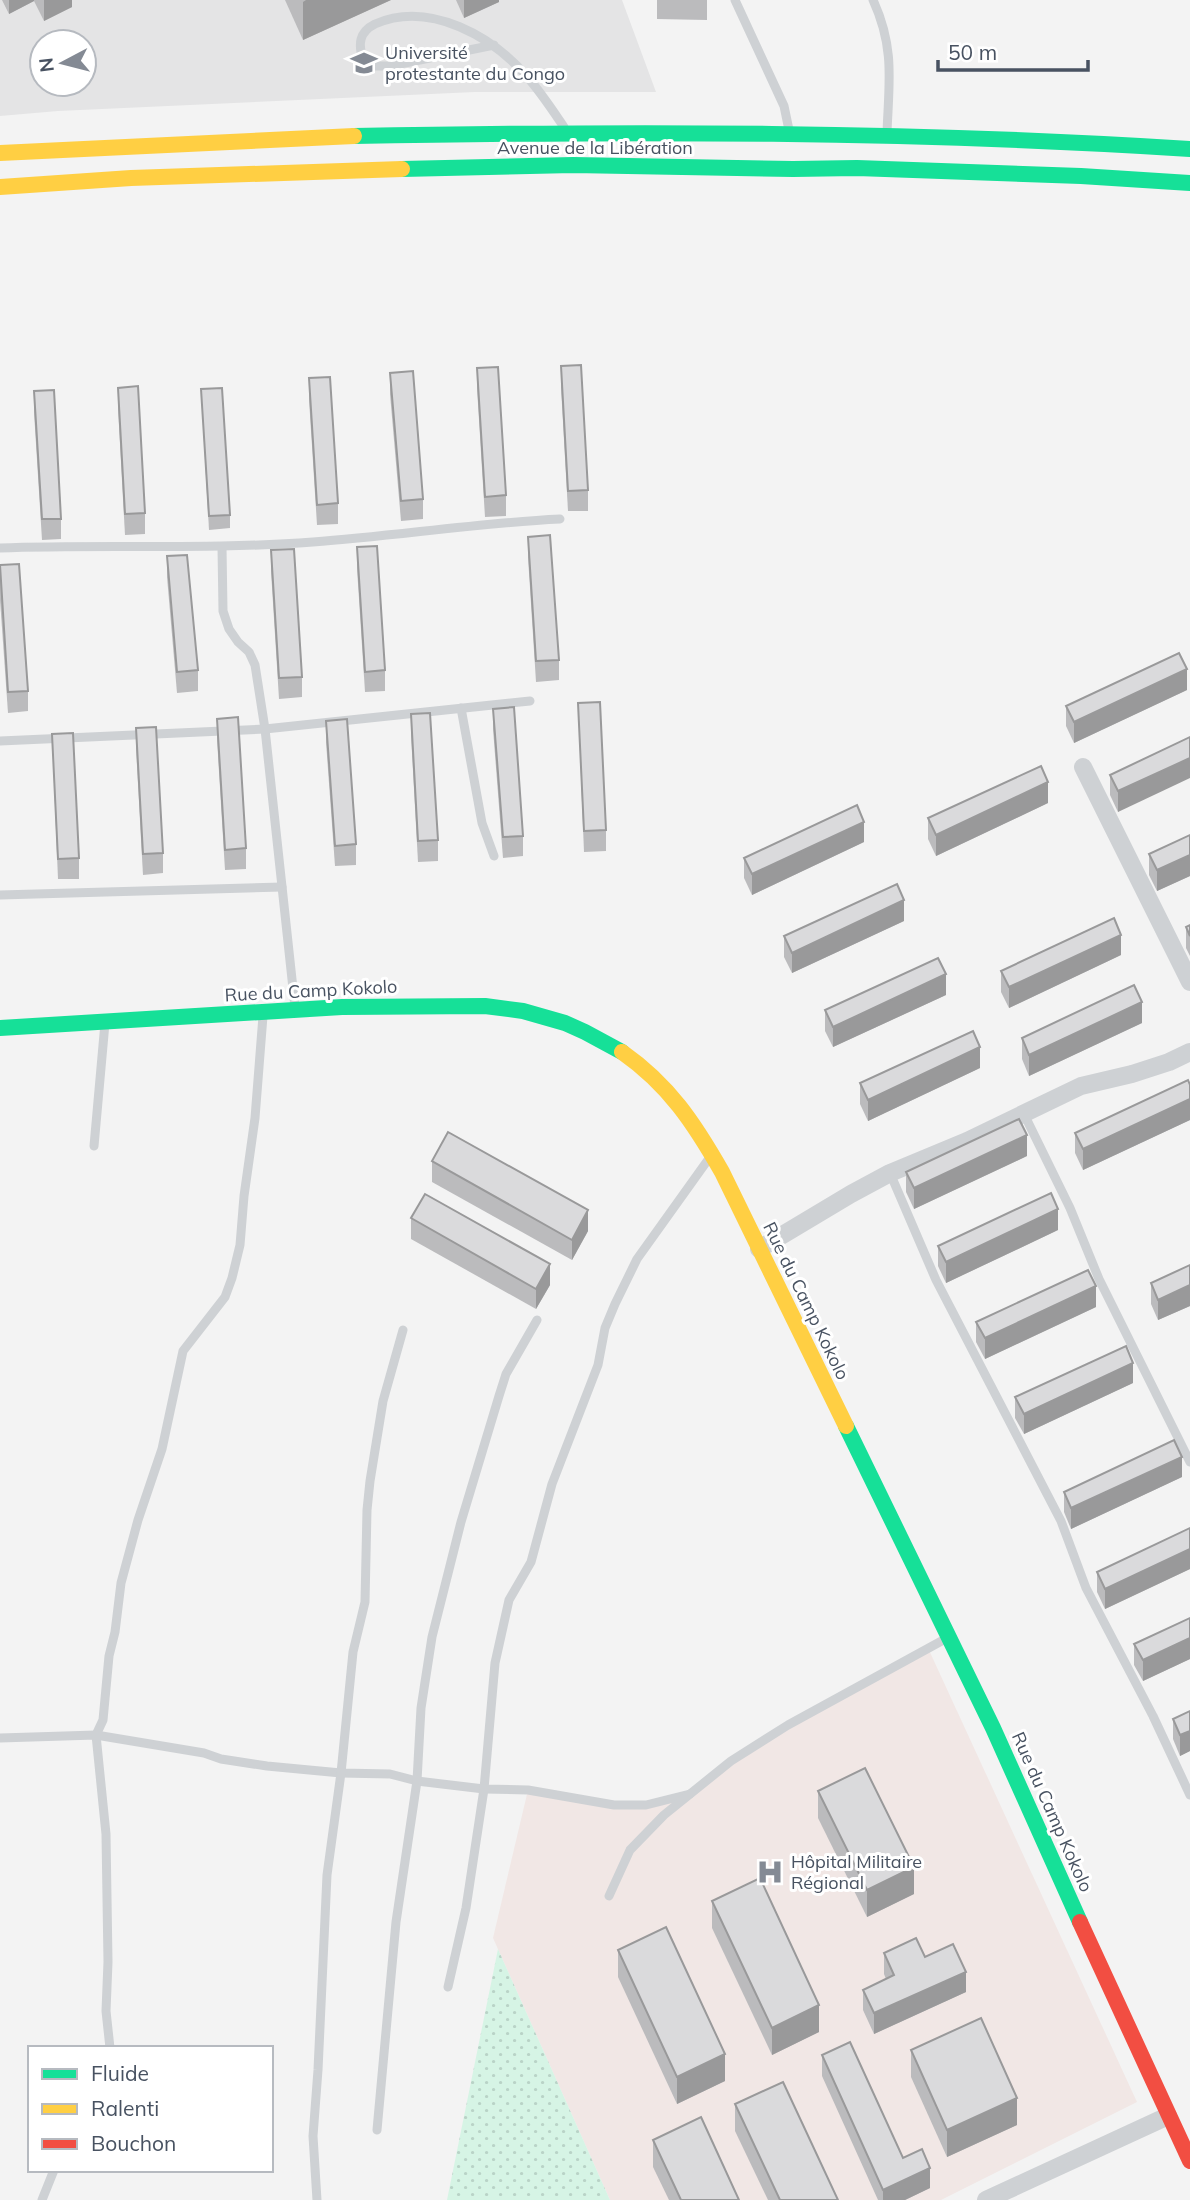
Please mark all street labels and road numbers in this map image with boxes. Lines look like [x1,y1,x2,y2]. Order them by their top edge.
street label: Avenue de la Libération [497,136,693,159]
street label: Rue du Camp Kokolo [224,974,398,1007]
street label: Rue du Camp Kokolo [758,1218,855,1383]
street label: Rue du Camp Kokolo [1007,1728,1098,1895]

